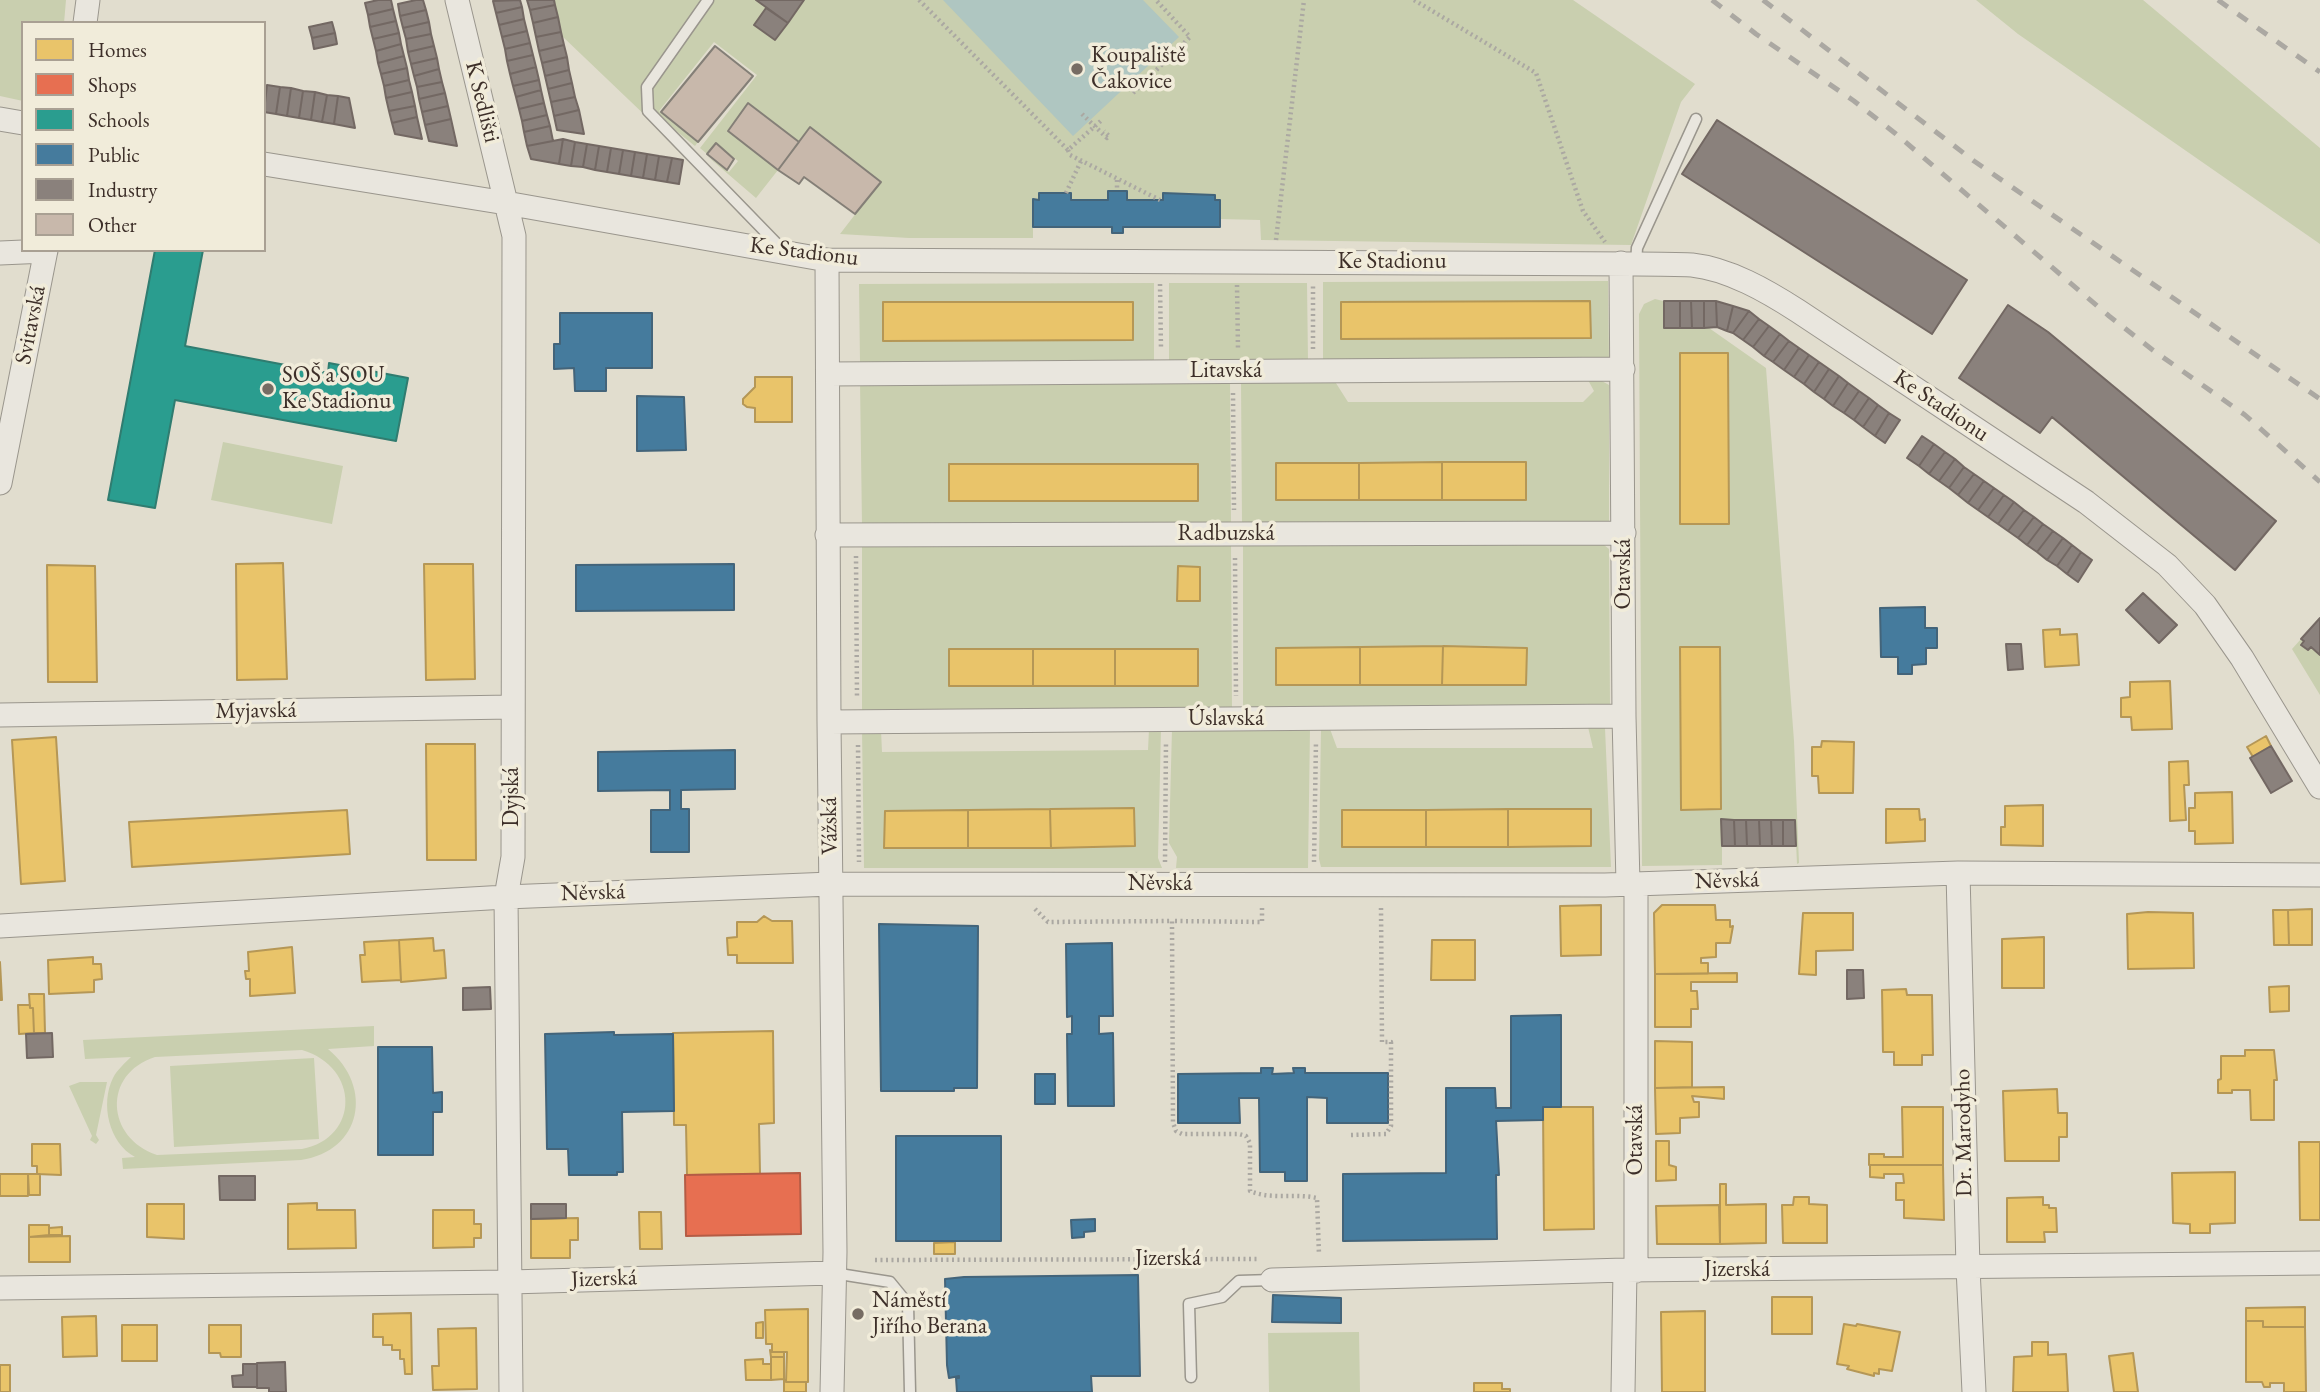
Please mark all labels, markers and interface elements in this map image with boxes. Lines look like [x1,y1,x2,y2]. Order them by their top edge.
legend [21,21,266,252]
text: Homes [88,36,147,63]
place label: Koupaliště Čakovice [1091,42,1186,96]
street label: K Sedlišti [459,59,505,145]
marker: Koupaliště Čakovice [1069,61,1085,77]
text: Shops [88,71,137,98]
text: Schools [88,106,149,133]
text: Public [88,141,140,168]
text: Industry [88,176,158,203]
text: Other [88,211,137,238]
street label: Ke Stadionu [748,232,860,272]
street label: Ke Stadionu [1337,248,1447,276]
street label: Svitavská [10,283,52,367]
street label: Litavská [1190,357,1262,385]
place label: SOŠ a SOU Ke Stadionu [282,362,391,416]
street label: Ke Stadionu [1888,364,1994,448]
marker: SOŠ a SOU Ke Stadionu [260,381,276,397]
street label: Radbuzská [1177,520,1275,548]
street label: Otavská [1610,539,1638,609]
street label: Myjavská [215,696,297,726]
street label: Úslavská [1188,705,1264,733]
street label: Dyjská [498,767,526,827]
street label: Vážská [816,797,844,855]
street label: Něvská [1694,866,1760,896]
street label: Něvská [1128,870,1192,898]
street label: Něvská [560,878,626,908]
street label: Dr. Marodyho [1949,1069,1979,1197]
street label: Otavská [1622,1105,1650,1175]
street label: Jizerská [1135,1245,1201,1273]
street label: Jizerská [1704,1256,1770,1284]
street label: Jizerská [570,1264,638,1294]
place label: Náměstí Jiřího Berana [872,1287,987,1341]
marker: Náměstí Jiřího Berana [850,1306,866,1322]

